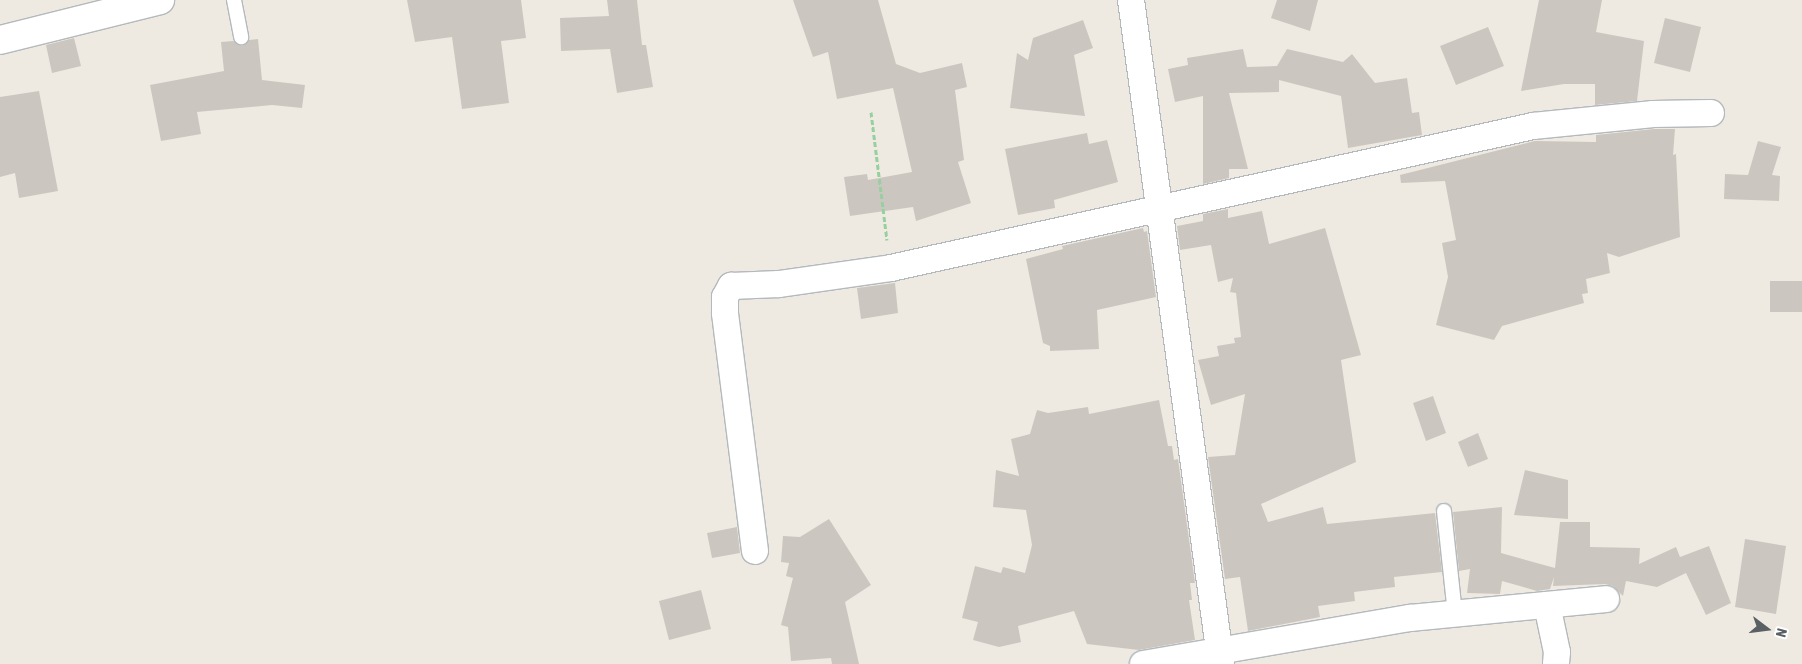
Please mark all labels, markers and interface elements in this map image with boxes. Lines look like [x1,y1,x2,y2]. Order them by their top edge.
north arrow [1742,604,1792,654]
text: N [1773,627,1790,639]

